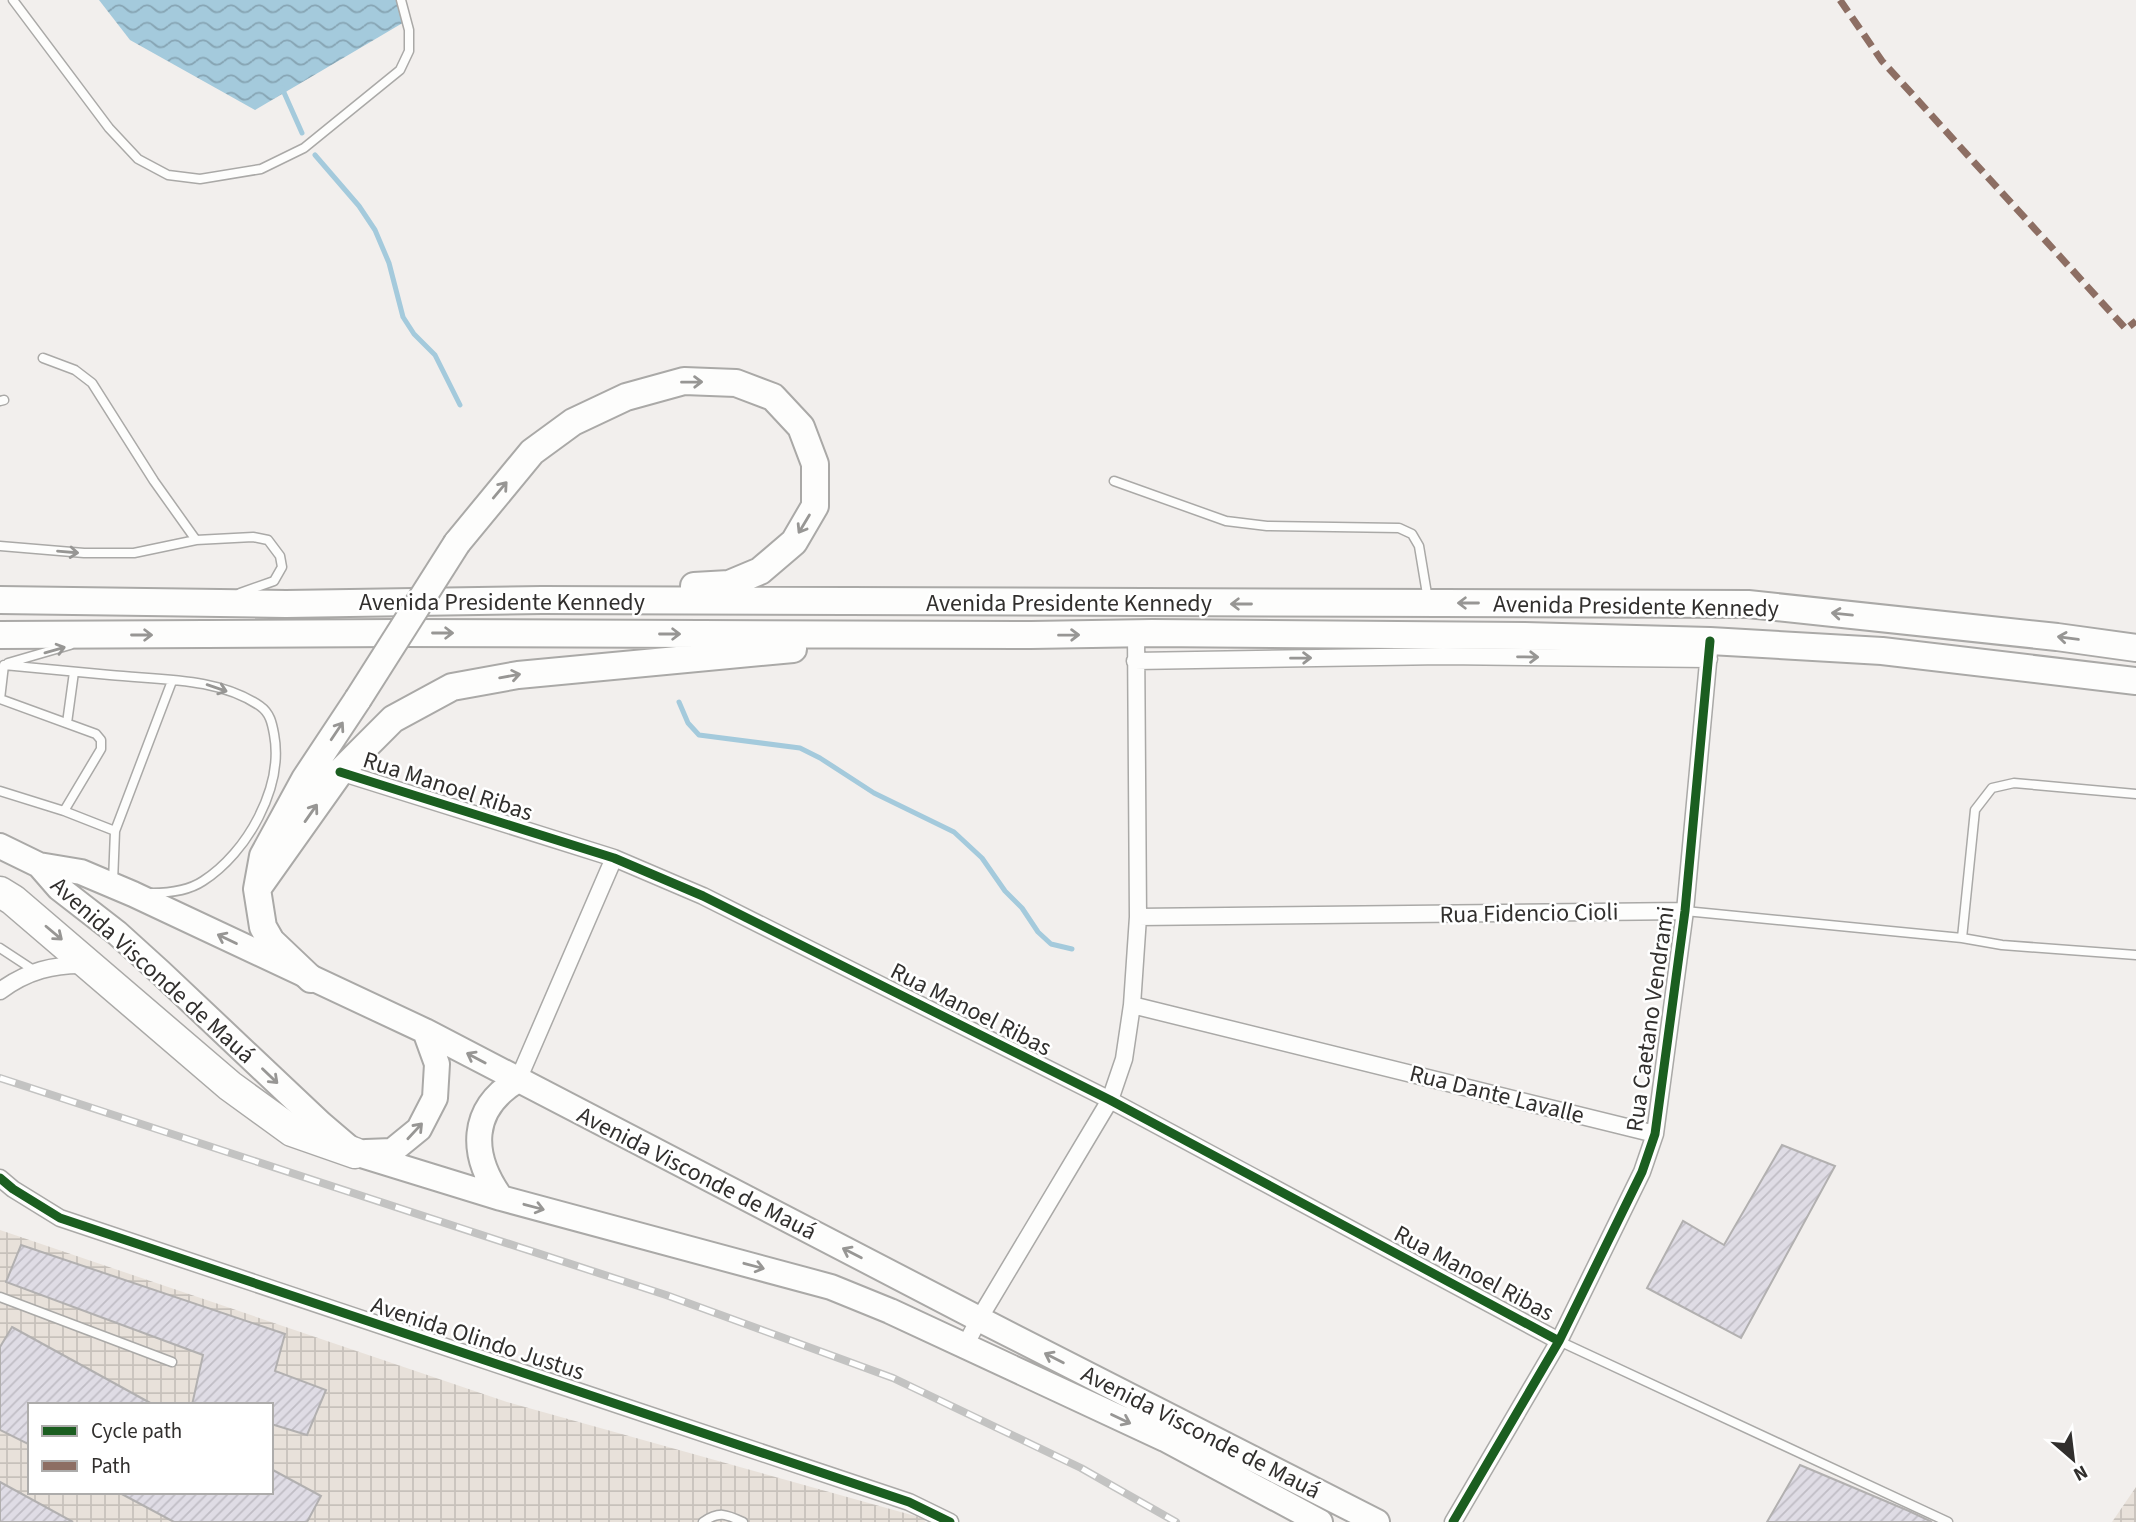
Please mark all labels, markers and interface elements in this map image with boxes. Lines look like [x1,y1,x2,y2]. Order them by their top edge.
one-way arrow [680,375,703,389]
one-way arrow [492,482,508,500]
one-way arrow [797,514,811,534]
one-way arrow [56,546,79,559]
street label: Avenida Presidente Kennedy [359,585,645,620]
street label: Avenida Presidente Kennedy [926,586,1212,621]
street label: Avenida Presidente Kennedy [1493,587,1779,626]
one-way arrow [1457,596,1480,610]
one-way arrow [1229,597,1252,611]
one-way arrow [1831,608,1854,621]
one-way arrow [431,626,454,640]
one-way arrow [658,627,681,641]
one-way arrow [130,628,153,642]
one-way arrow [1057,628,1080,641]
one-way arrow [2058,632,2080,645]
one-way arrow [44,642,66,655]
one-way arrow [1517,650,1540,664]
one-way arrow [1289,652,1312,665]
one-way arrow [498,669,521,682]
one-way arrow [206,683,228,695]
one-way arrow [330,722,344,742]
street label: Rua Manoel Ribas [358,743,537,830]
one-way arrow [303,804,318,823]
street label: Avenida Visconde de Mauá [43,869,263,1072]
street label: Rua Fidencio Cioli [1439,894,1619,933]
street label: Rua Caetano Vendrami [1617,904,1684,1134]
one-way arrow [44,926,62,941]
one-way arrow [217,931,238,945]
street label: Rua Manoel Ribas [884,954,1057,1065]
one-way arrow [466,1051,487,1064]
street label: Rua Dante Lavalle [1406,1056,1588,1133]
one-way arrow [261,1068,278,1085]
street label: Avenida Visconde de Mauá [571,1098,823,1249]
one-way arrow [407,1122,423,1140]
one-way arrow [523,1201,545,1214]
street label: Rua Manoel Ribas [1388,1216,1560,1330]
one-way arrow [842,1246,863,1260]
one-way arrow [742,1260,764,1273]
street label: Avenida Olindo Justus [367,1287,589,1390]
one-way arrow [1044,1350,1065,1364]
street label: Avenida Visconde de Mauá [1075,1357,1327,1508]
legend [28,1403,273,1494]
one-way arrow [1110,1413,1131,1426]
text: Cycle path [91,1416,182,1446]
north arrow [2038,1424,2108,1494]
text: Path [91,1451,131,1481]
text: N [2068,1458,2092,1488]

